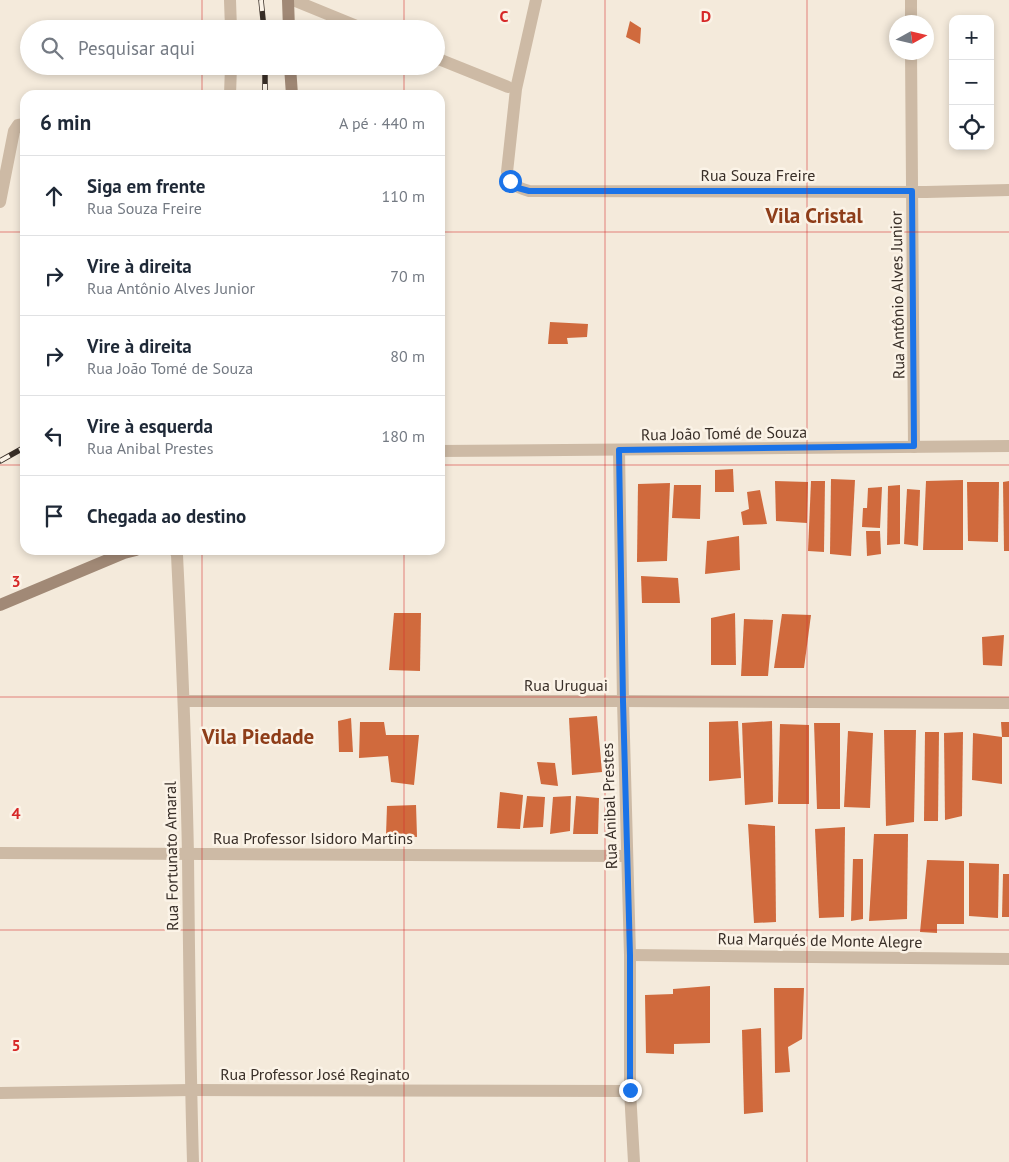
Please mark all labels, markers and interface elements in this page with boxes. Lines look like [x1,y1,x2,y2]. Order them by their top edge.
text: C [500,6,509,26]
text: D [701,6,711,26]
north arrow [889,15,934,60]
map controls [949,15,994,150]
button: + [949,15,994,60]
search box [20,20,445,75]
icon: search [38,34,66,62]
text: Pesquisar aqui [78,36,195,60]
button: − [949,60,994,105]
button: locate [949,105,994,150]
text: 6 min [40,109,91,136]
text: A pé · 440 m [339,113,425,133]
street label: Rua Souza Freire [701,165,815,185]
route start [499,170,522,193]
text: Siga em frente [87,174,205,198]
icon: ahead [40,182,68,210]
text: 110 m [382,186,425,206]
text: Rua Souza Freire [87,198,202,218]
district label: Vila Cristal [764,202,863,229]
street label: Rua Antônio Alves Junior [886,210,908,379]
text: Vire à direita [87,254,192,278]
icon: right [40,262,68,290]
text: 70 m [390,266,425,286]
text: Rua Antônio Alves Junior [87,278,255,298]
text: Vire à direita [87,334,192,358]
icon: right [40,342,68,370]
text: 80 m [390,346,425,366]
text: Rua João Tomé de Souza [87,358,253,378]
text: Vire à esquerda [87,414,213,438]
icon: left [40,422,68,450]
street label: Rua João Tomé de Souza [641,422,807,444]
text: 180 m [382,426,425,446]
text: Rua Anibal Prestes [87,438,213,458]
icon: arrive [40,502,68,530]
text: Chegada ao destino [87,504,246,528]
text: 3 [11,571,21,591]
street label: Rua Uruguai [524,675,608,695]
district label: Vila Piedade [201,723,314,750]
street label: Rua Anibal Prestes [597,742,621,870]
street label: Rua Fortunato Amaral [160,781,182,931]
text: 4 [11,803,21,823]
street label: Rua Professor Isidoro Martins [213,828,413,848]
street label: Rua Marqués de Monte Alegre [717,928,923,952]
text: 5 [11,1035,21,1055]
street label: Rua Professor José Reginato [220,1064,410,1084]
route end [619,1079,642,1102]

